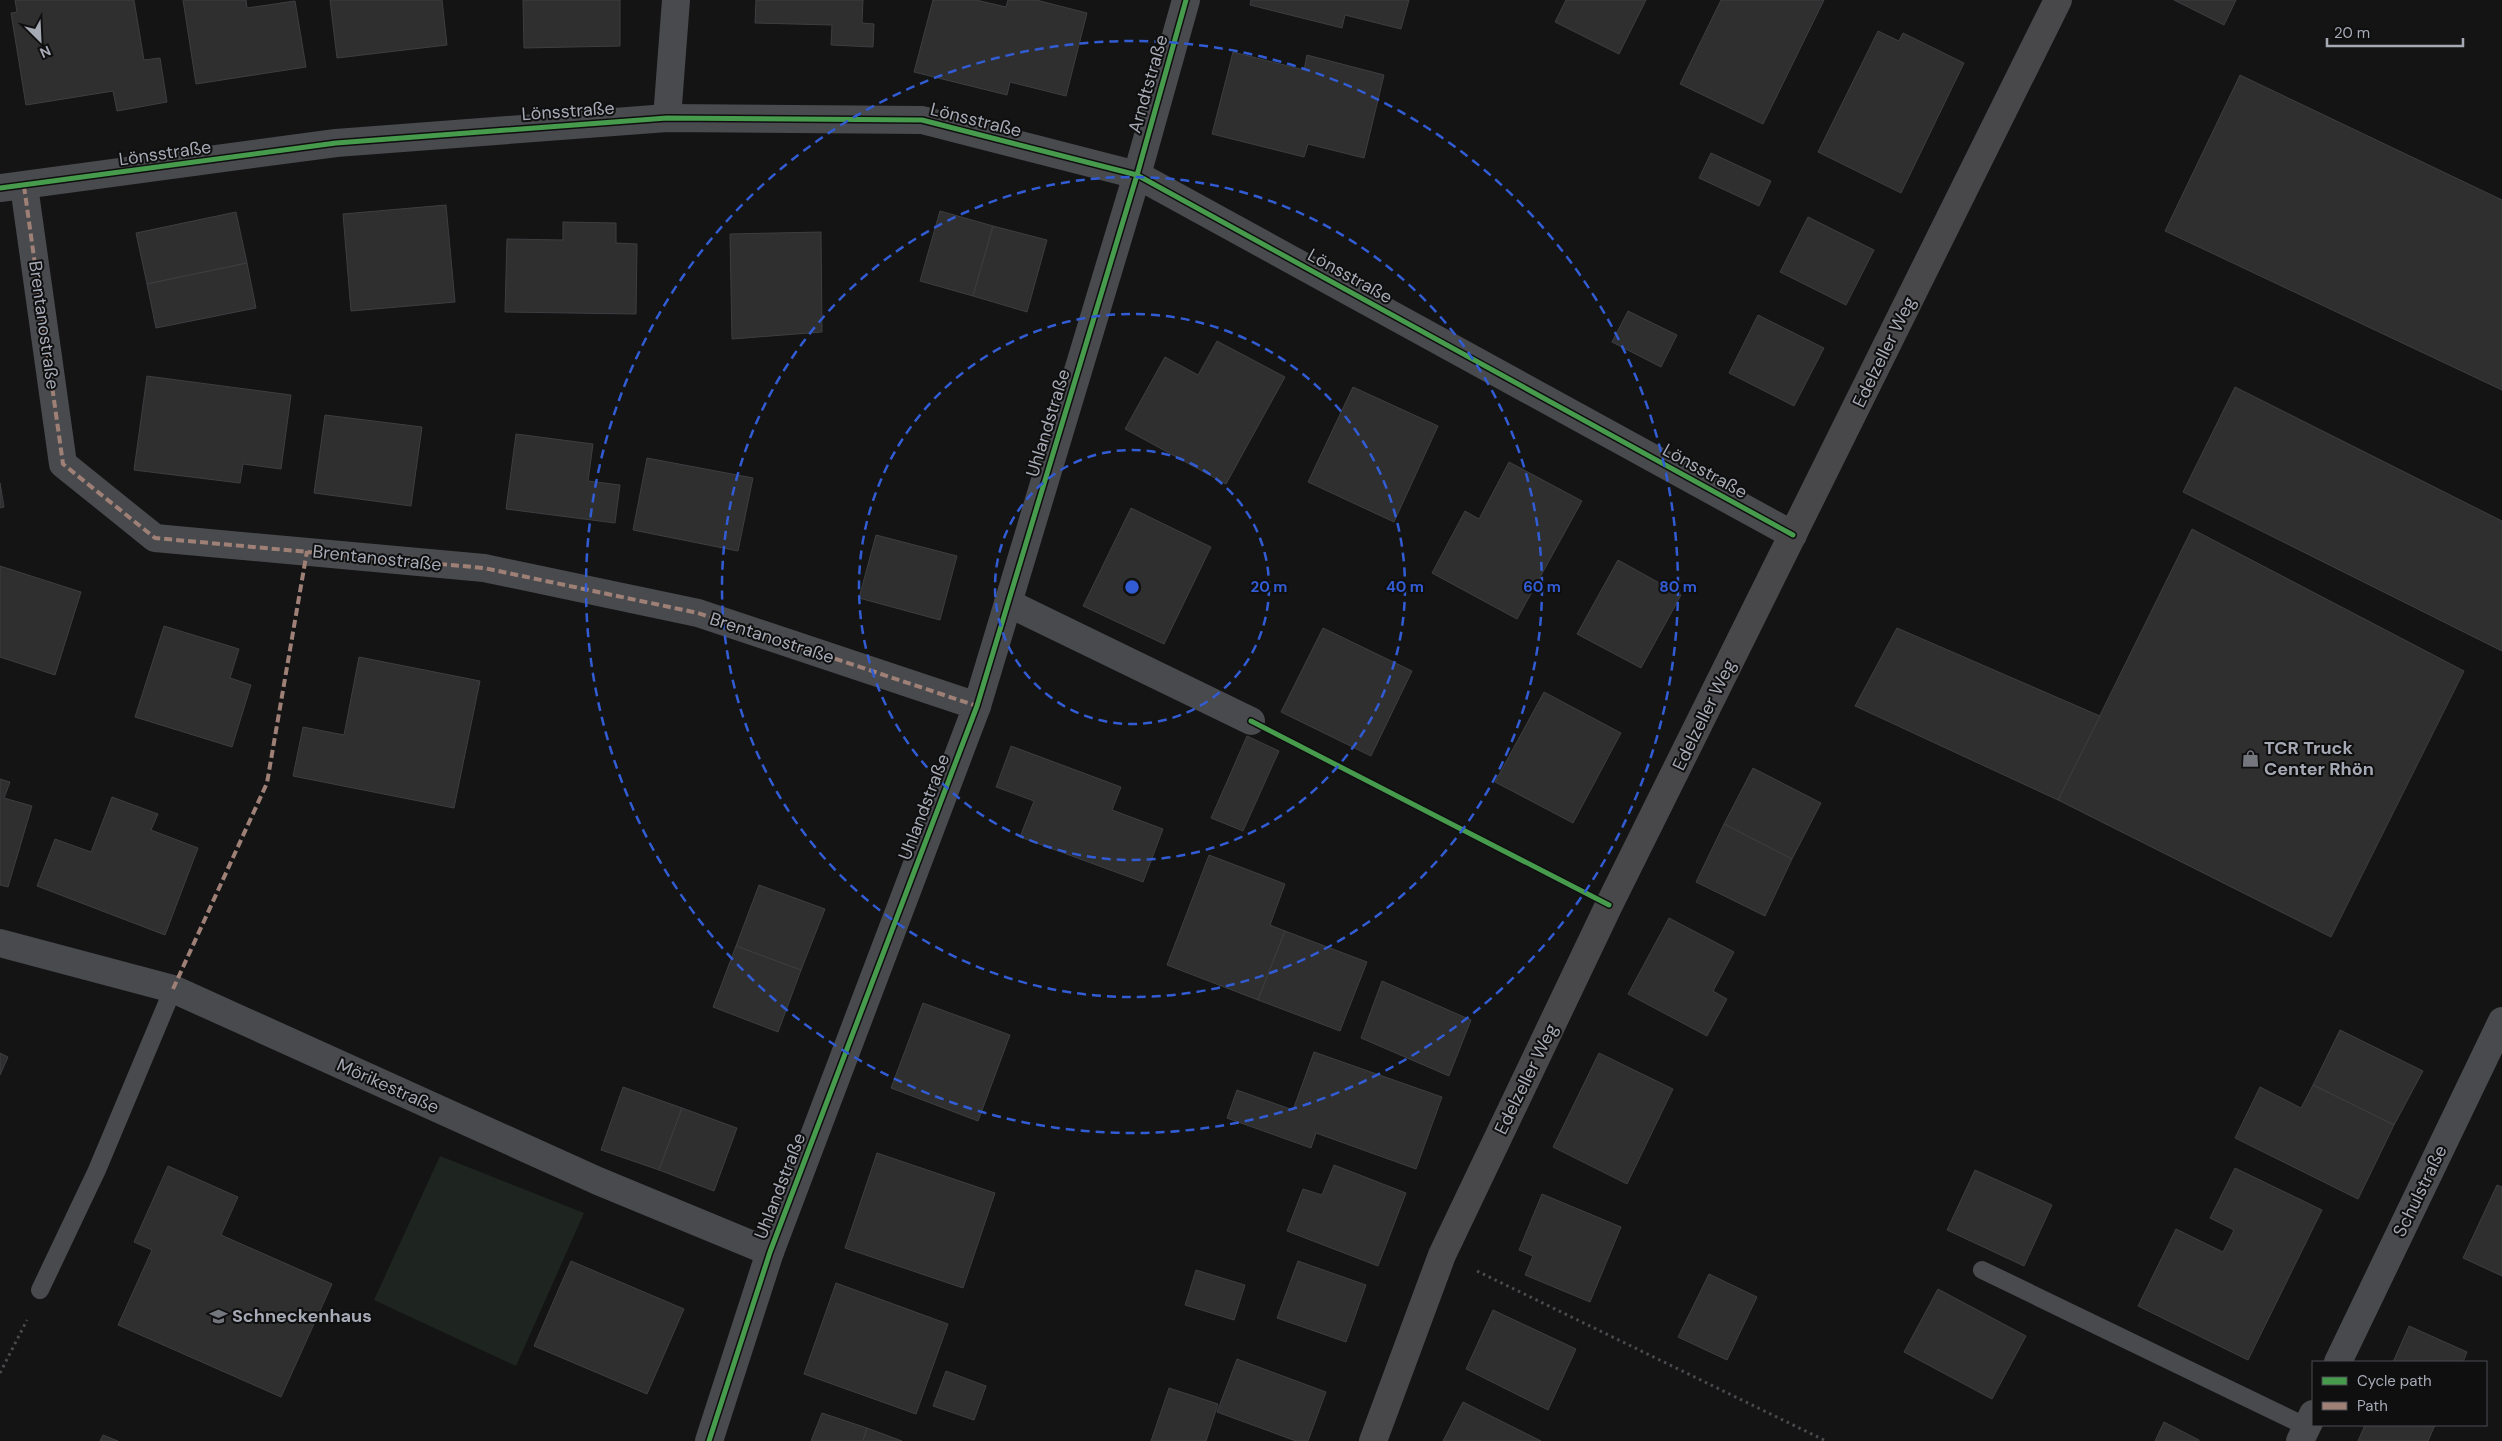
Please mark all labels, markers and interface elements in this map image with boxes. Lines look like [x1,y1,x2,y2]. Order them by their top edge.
north arrow [15,15,65,65]
scale bar [2327,15,2463,47]
text: 20 m [2334,23,2370,43]
street label: Arndtstraße [1123,32,1173,136]
text: N [37,42,54,62]
street label: Lönsstraße [521,96,615,126]
street label: Lönsstraße [928,97,1024,143]
street label: Lönsstraße [117,135,213,171]
street label: Lönsstraße [1303,243,1397,309]
street label: Brentanostraße [23,259,65,391]
street label: Edelzeller Weg [1847,293,1921,411]
street label: Uhlandstraße [1020,366,1076,480]
street label: Lönsstraße [1658,438,1752,504]
street label: Brentanostraße [311,539,443,577]
text: 20 m [1251,577,1287,597]
text: 40 m [1386,577,1424,597]
text: 60 m [1523,577,1561,597]
text: 80 m [1659,577,1697,597]
centre of rings [1123,578,1141,596]
street label: Brentanostraße [707,607,837,669]
street label: Edelzeller Weg [1667,656,1741,774]
place label: TCR Truck Center Rhön [2264,736,2374,781]
shop icon: TCR Truck Center Rhön [2240,748,2260,768]
street label: Uhlandstraße [893,751,955,863]
street label: Edelzeller Weg [1489,1020,1563,1138]
street label: Mörikestraße [333,1053,443,1119]
street label: Uhlandstraße [749,1130,811,1242]
street label: Schulstraße [2387,1141,2453,1241]
place label: Schneckenhaus [232,1304,372,1328]
school or university icon: Schneckenhaus [208,1306,228,1326]
legend [2312,1361,2487,1426]
text: Cycle path [2357,1371,2432,1391]
text: Path [2357,1396,2388,1416]

